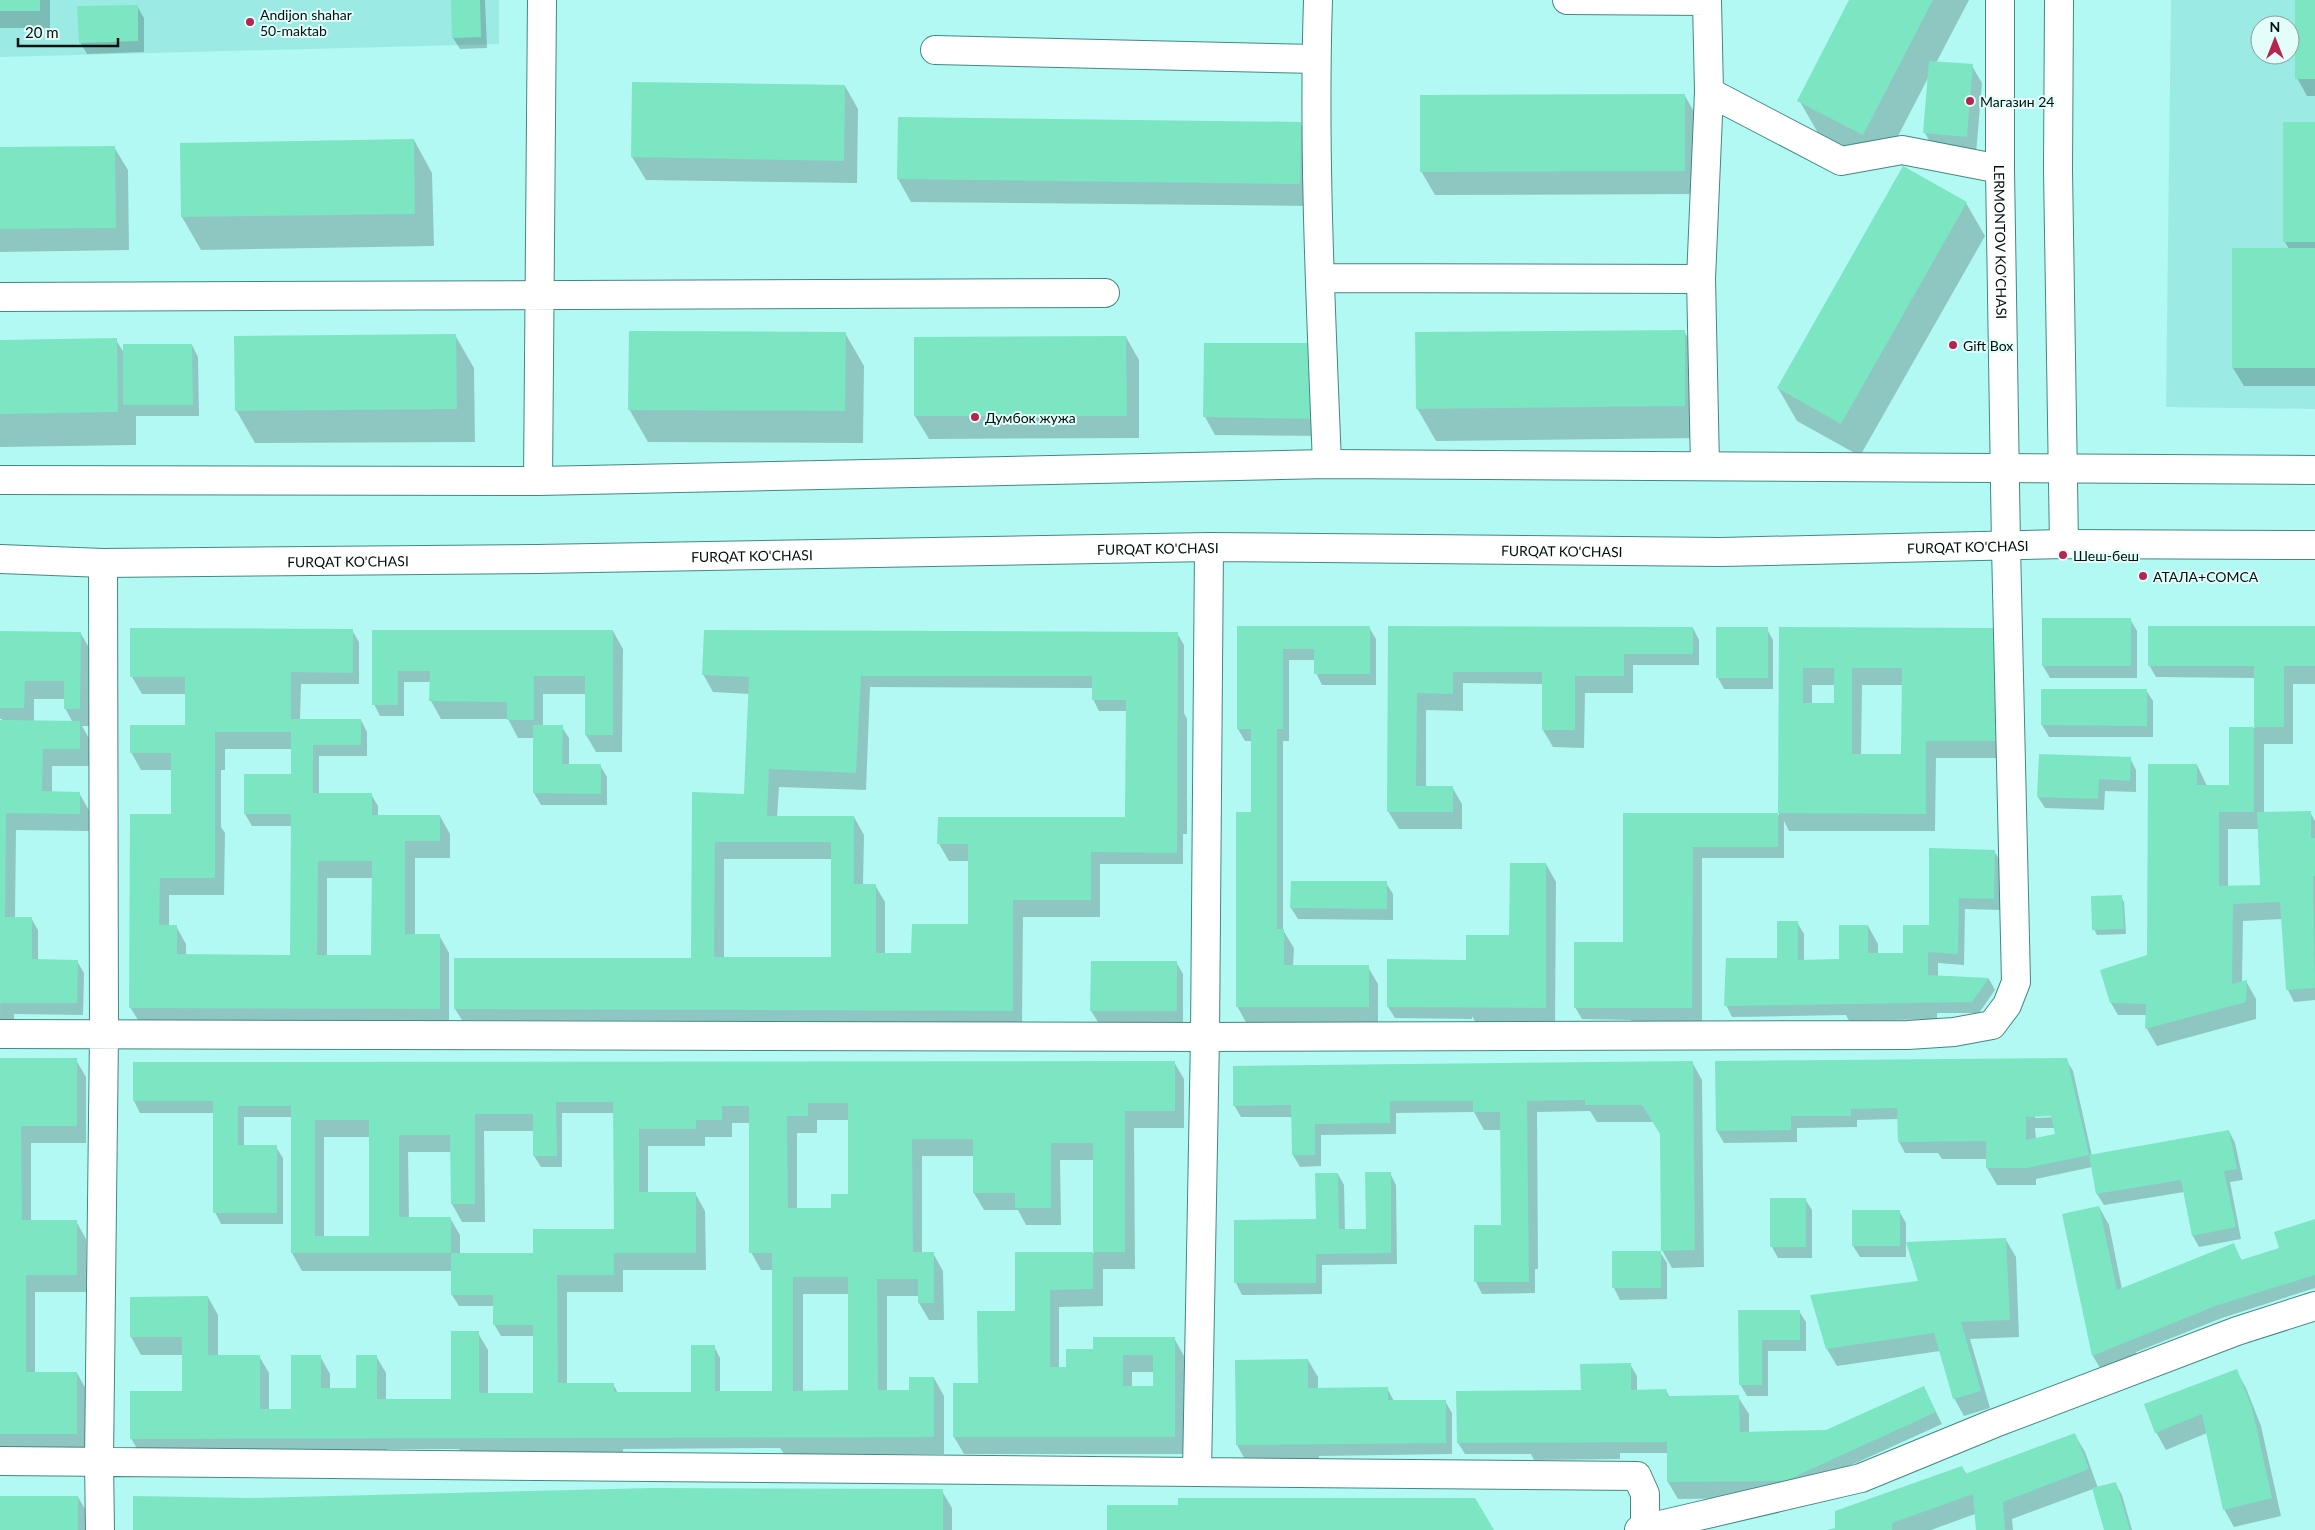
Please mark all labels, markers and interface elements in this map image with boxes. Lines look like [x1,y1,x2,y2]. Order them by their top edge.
place label: Andijon shahar 50-maktab [260,6,352,39]
scale bar [18,15,118,47]
north arrow [2250,15,2300,65]
marker: Andijon shahar 50-maktab [244,16,256,28]
text: N [2270,18,2280,35]
text: 20 m [25,23,59,41]
place label: Магазин 24 [1980,93,2054,110]
marker: Магазин 24 [1964,95,1976,107]
street label: LERMONTOV KO’CHASI [1992,165,2011,319]
place label: Gift Box [1963,337,2013,354]
marker: Gift Box [1947,339,1959,351]
place label: Думбок жужа [985,409,1076,426]
marker: Думбок жужа [969,411,981,423]
street label: FURQAT KO'CHASI [1907,536,2029,556]
street label: FURQAT KO'CHASI [1097,538,1219,557]
street label: FURQAT KO'CHASI [1501,541,1623,560]
street label: FURQAT KO'CHASI [691,546,813,565]
place label: Шеш-беш [2073,547,2139,564]
marker: Шеш-беш [2057,549,2069,561]
street label: FURQAT KO'CHASI [287,552,409,570]
place label: АТАЛА+СОМСА [2153,568,2259,585]
marker: АТАЛА+СОМСА [2137,570,2149,582]

